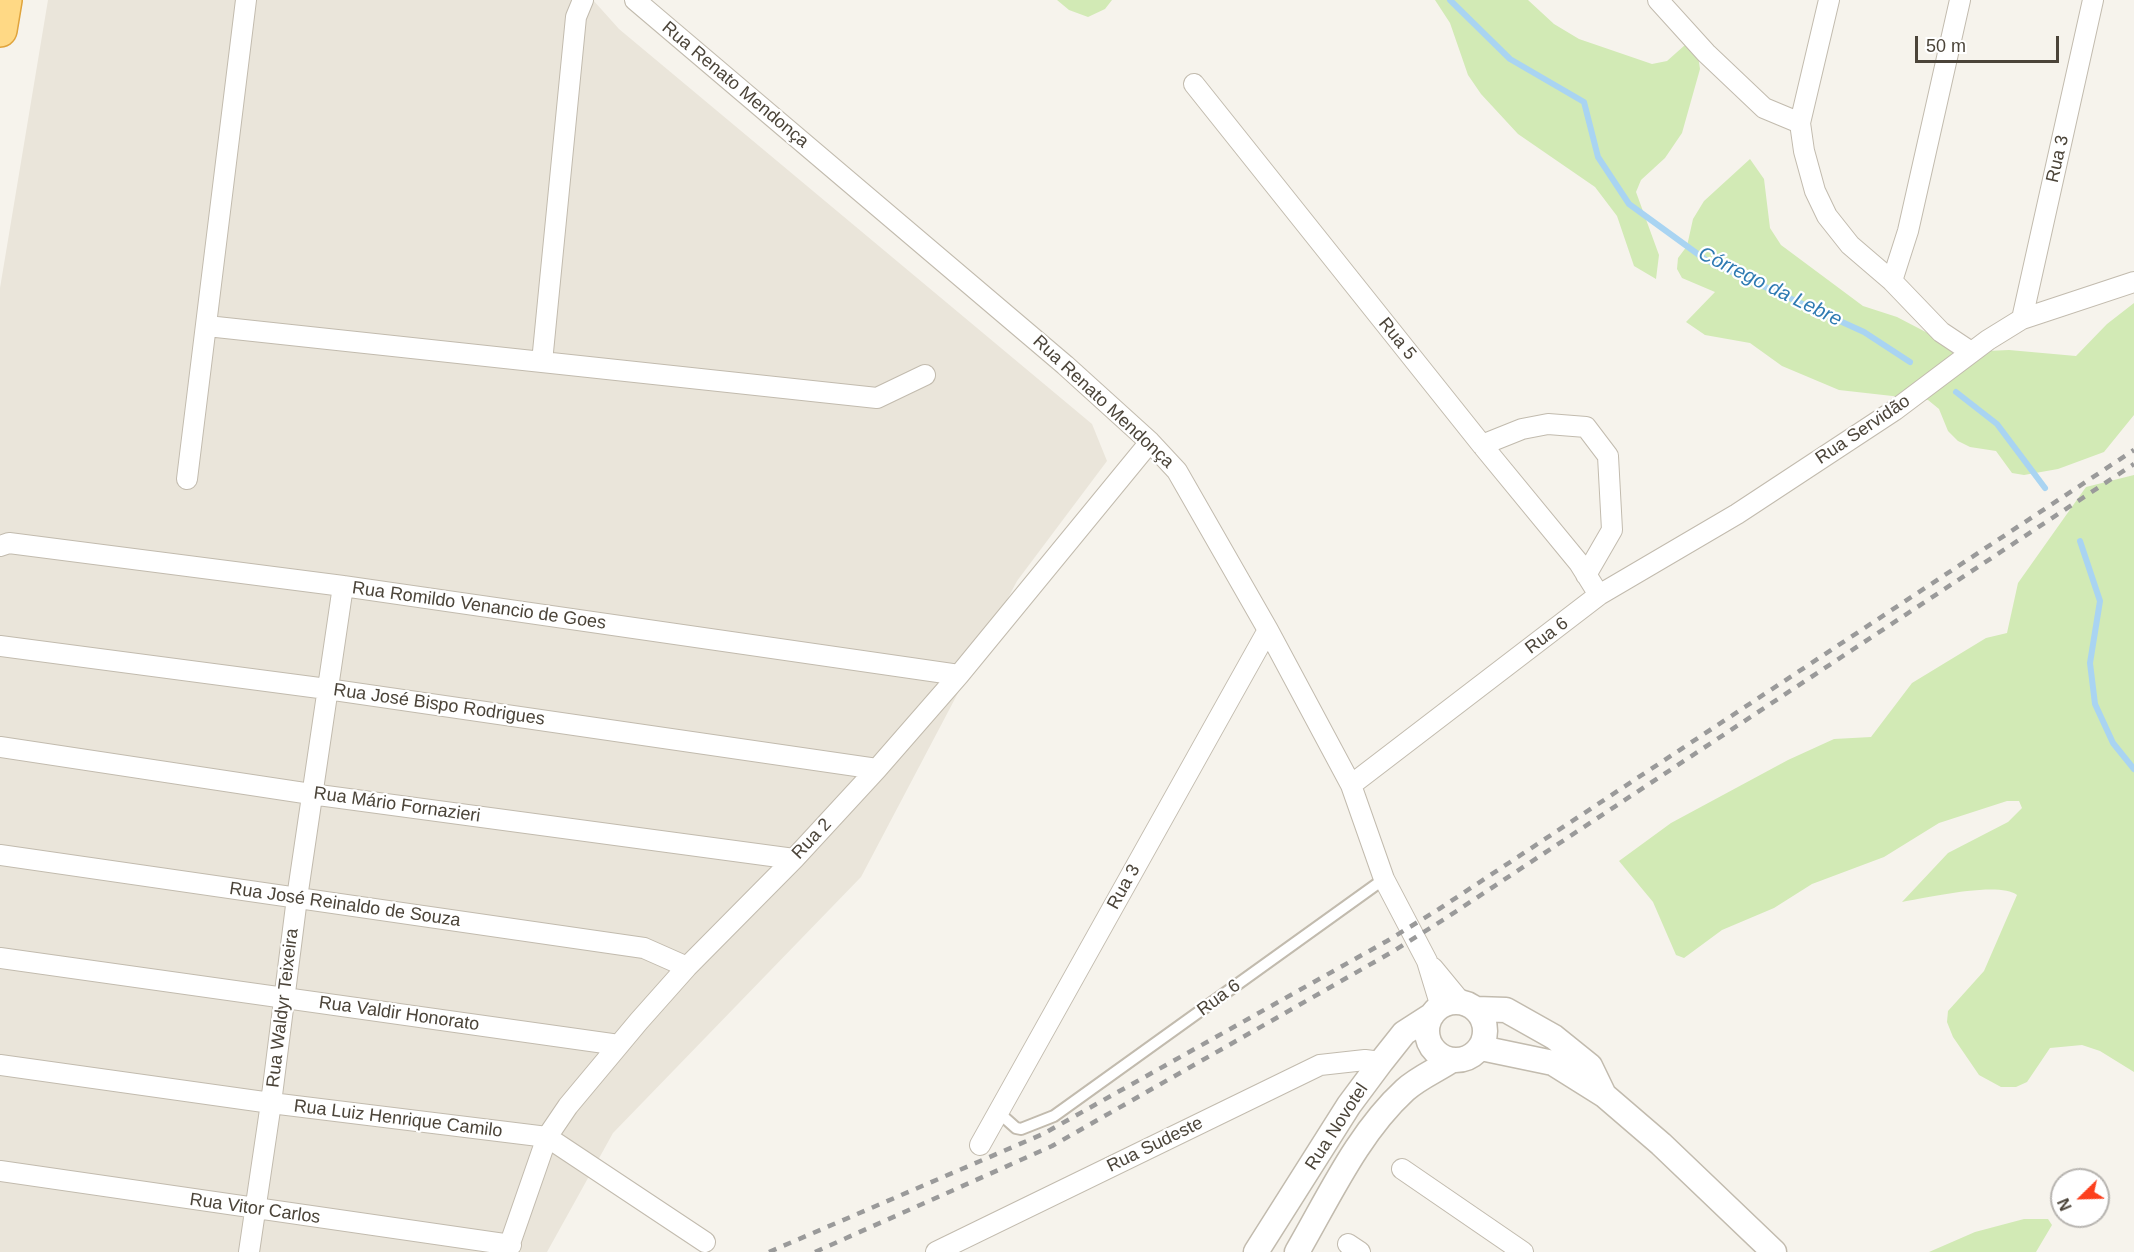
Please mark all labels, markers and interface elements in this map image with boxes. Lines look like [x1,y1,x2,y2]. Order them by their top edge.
street label: Rua Renato Mendonça [657,17,813,153]
scale bar [1918,24,2062,62]
text: 50 m [1926,36,1966,56]
street label: Rua 3 [2042,133,2074,185]
water label: Córrego da Lebre [1694,242,1846,332]
street label: Rua 5 [1373,314,1421,364]
street label: Rua Renato Mendonça [1028,331,1178,473]
street label: Rua Servidão [1812,391,1914,469]
street label: Rua Romildo Venancio de Goes [351,577,607,635]
street label: Rua 6 [1521,613,1573,659]
street label: Rua José Bispo Rodrigues [332,679,546,731]
street label: Rua Mário Fornazieri [312,783,482,827]
street label: Rua 2 [788,814,836,864]
street label: Rua 3 [1103,861,1145,913]
street label: Rua José Reinaldo de Souza [228,878,462,932]
street label: Rua Waldyr Teixeira [263,927,303,1089]
street label: Rua 6 [1193,975,1245,1021]
street label: Rua Valdir Honorato [317,992,481,1036]
street label: Rua Novotel [1301,1080,1373,1174]
street label: Rua Luiz Henrique Camilo [292,1095,504,1143]
street label: Rua Sudeste [1103,1112,1207,1178]
north arrow [2050,1168,2110,1228]
street label: Rua Vitor Carlos [188,1189,322,1229]
text: N [2055,1196,2075,1213]

